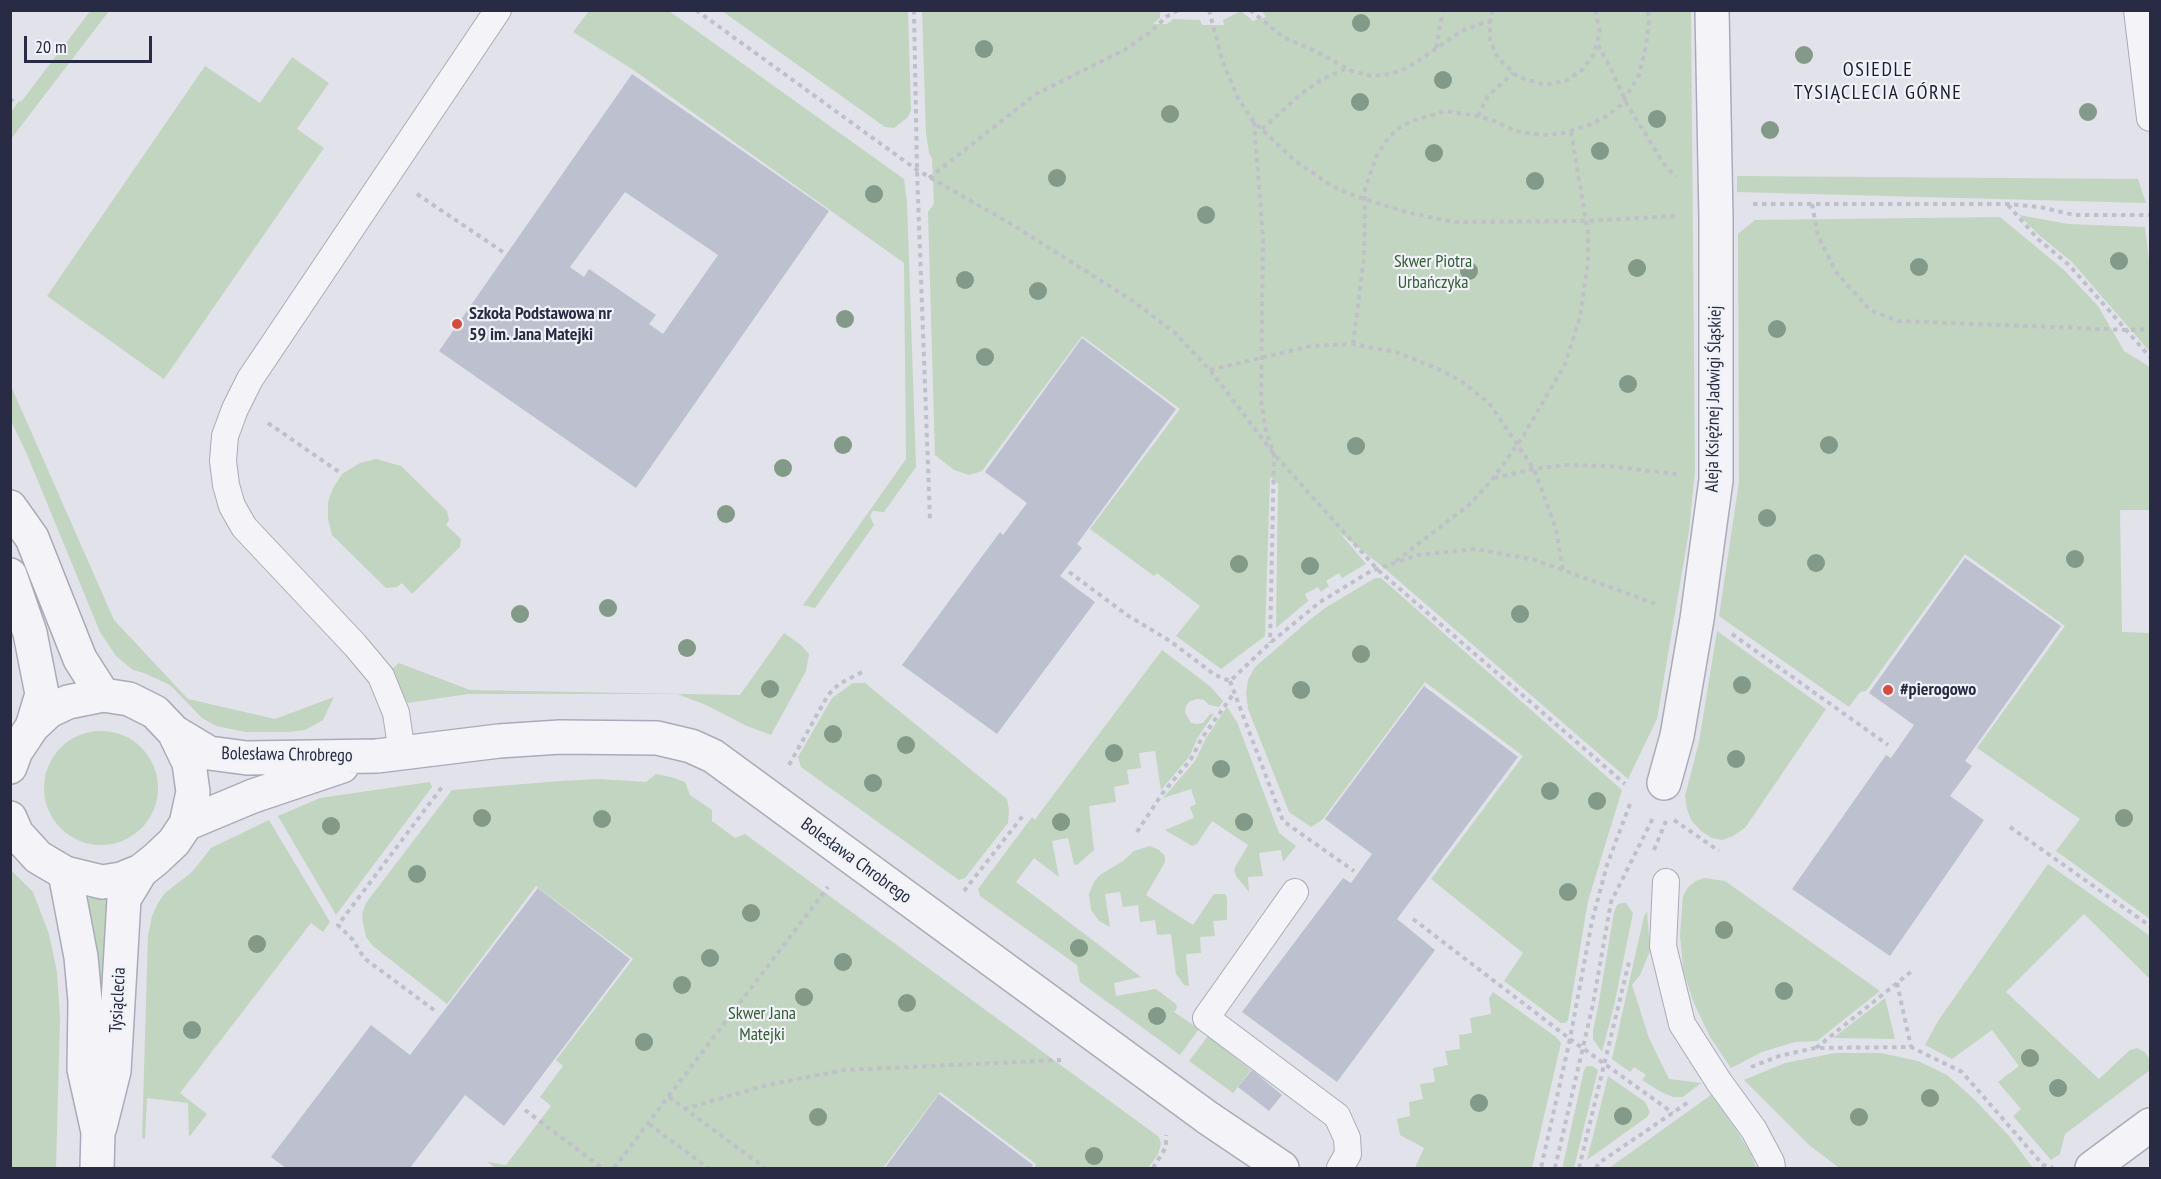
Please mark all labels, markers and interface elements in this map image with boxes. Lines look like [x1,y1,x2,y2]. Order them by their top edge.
scale bar [27,24,154,62]
text: 20 m [35,35,67,58]
district label: OSIEDLE TYSIĄCLECIA GÓRNE [1794,58,1962,105]
park label: Skwer Piotra Urbańczyka [1394,251,1472,294]
place label: Szkoła Podstawowa nr 59 im. Jana Matejki [469,303,612,346]
street label: Aleja Księżnej Jadwigi Śląskiej [1702,305,1726,493]
marker: Szkoła Podstawowa nr 59 im. Jana Matejki [450,317,464,331]
place label: #pierogowo [1900,679,1976,701]
marker: #pierogowo [1881,683,1895,697]
street label: Bolesława Chrobrego [221,743,353,767]
street label: Bolesława Chrobrego [796,814,916,908]
street label: Tysiąclecia [105,967,131,1033]
park label: Skwer Jana Matejki [728,1003,796,1046]

